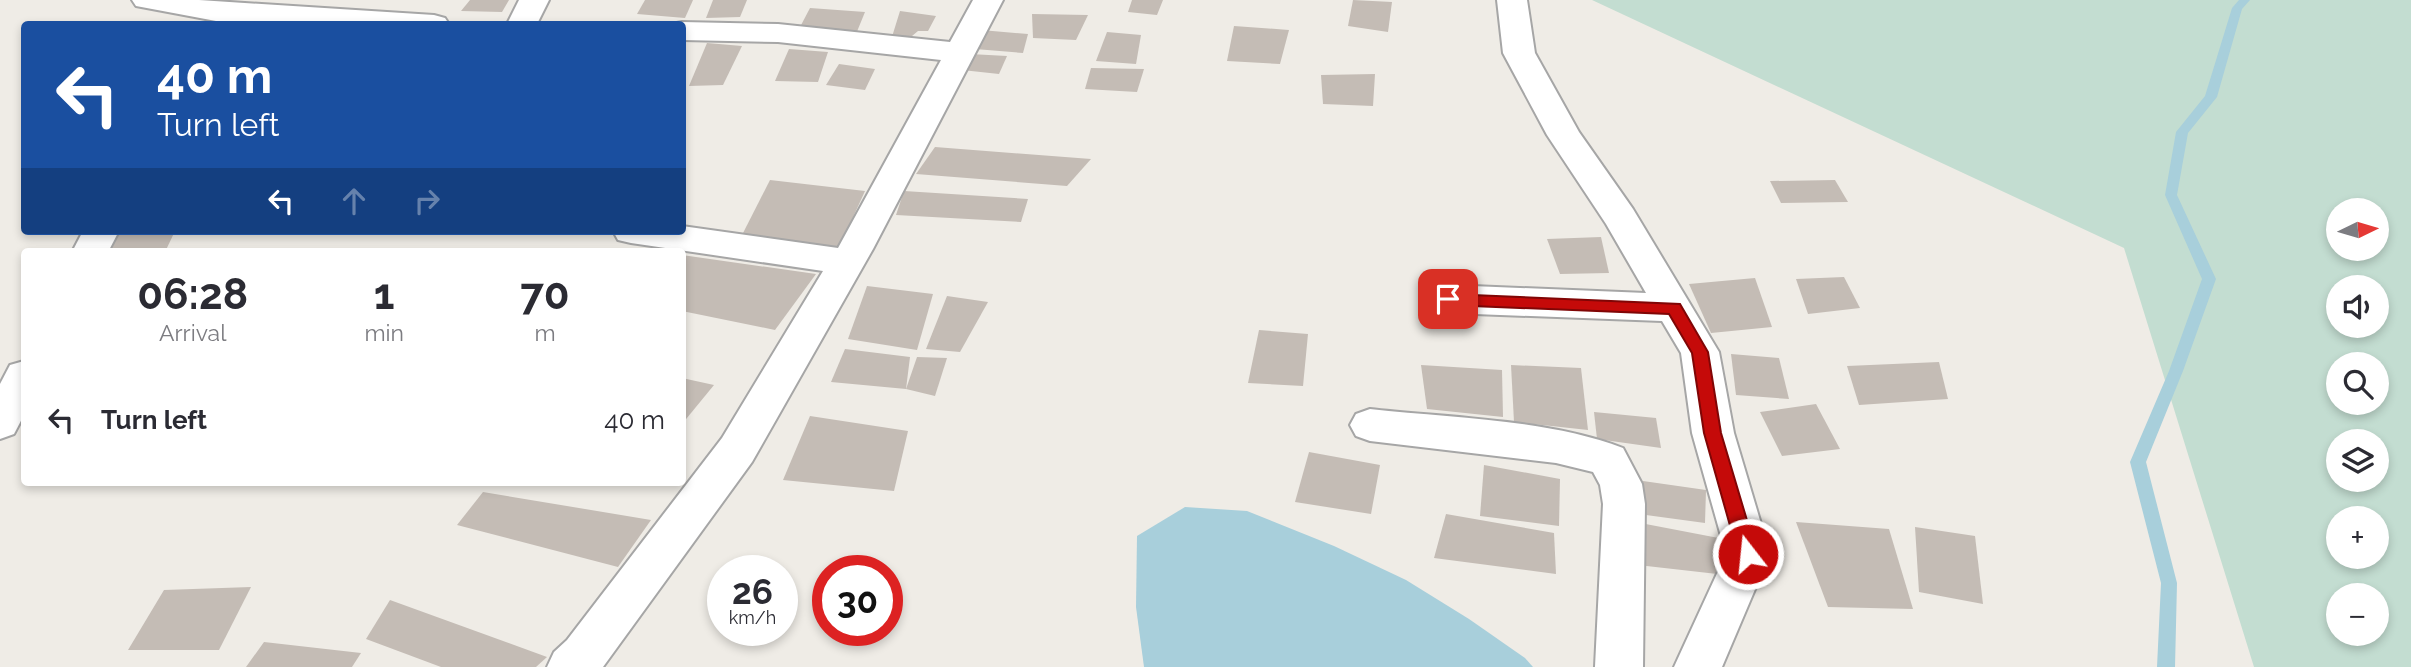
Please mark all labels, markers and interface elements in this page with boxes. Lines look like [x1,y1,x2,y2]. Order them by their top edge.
text: 40 m [157,47,272,104]
icon: left [42,49,133,140]
text: Turn left [157,106,279,143]
icon: left [262,182,300,220]
icon: ahead [335,182,373,220]
icon: right [408,182,446,220]
north arrow [2326,198,2389,261]
map controls [2326,198,2389,646]
pin [1418,269,1478,329]
text: 06:28 [137,270,248,319]
text: 1 [374,270,395,319]
text: 70 [520,270,570,319]
button: sound [2326,275,2389,338]
icon: arrive [1429,280,1467,318]
text: Arrival [159,319,226,346]
text: min [364,319,404,346]
text: m [534,319,556,346]
button: search [2326,352,2389,415]
icon: left [42,401,80,439]
text: Turn left [101,405,207,435]
text: 40 m [604,405,665,435]
button: layers [2326,429,2389,492]
button: + [2326,506,2389,569]
position arrow [1711,517,1785,591]
speed limit sign: 30 [812,555,903,646]
text: 26 [732,571,773,612]
button: − [2326,583,2389,646]
text: km/h [729,607,776,628]

